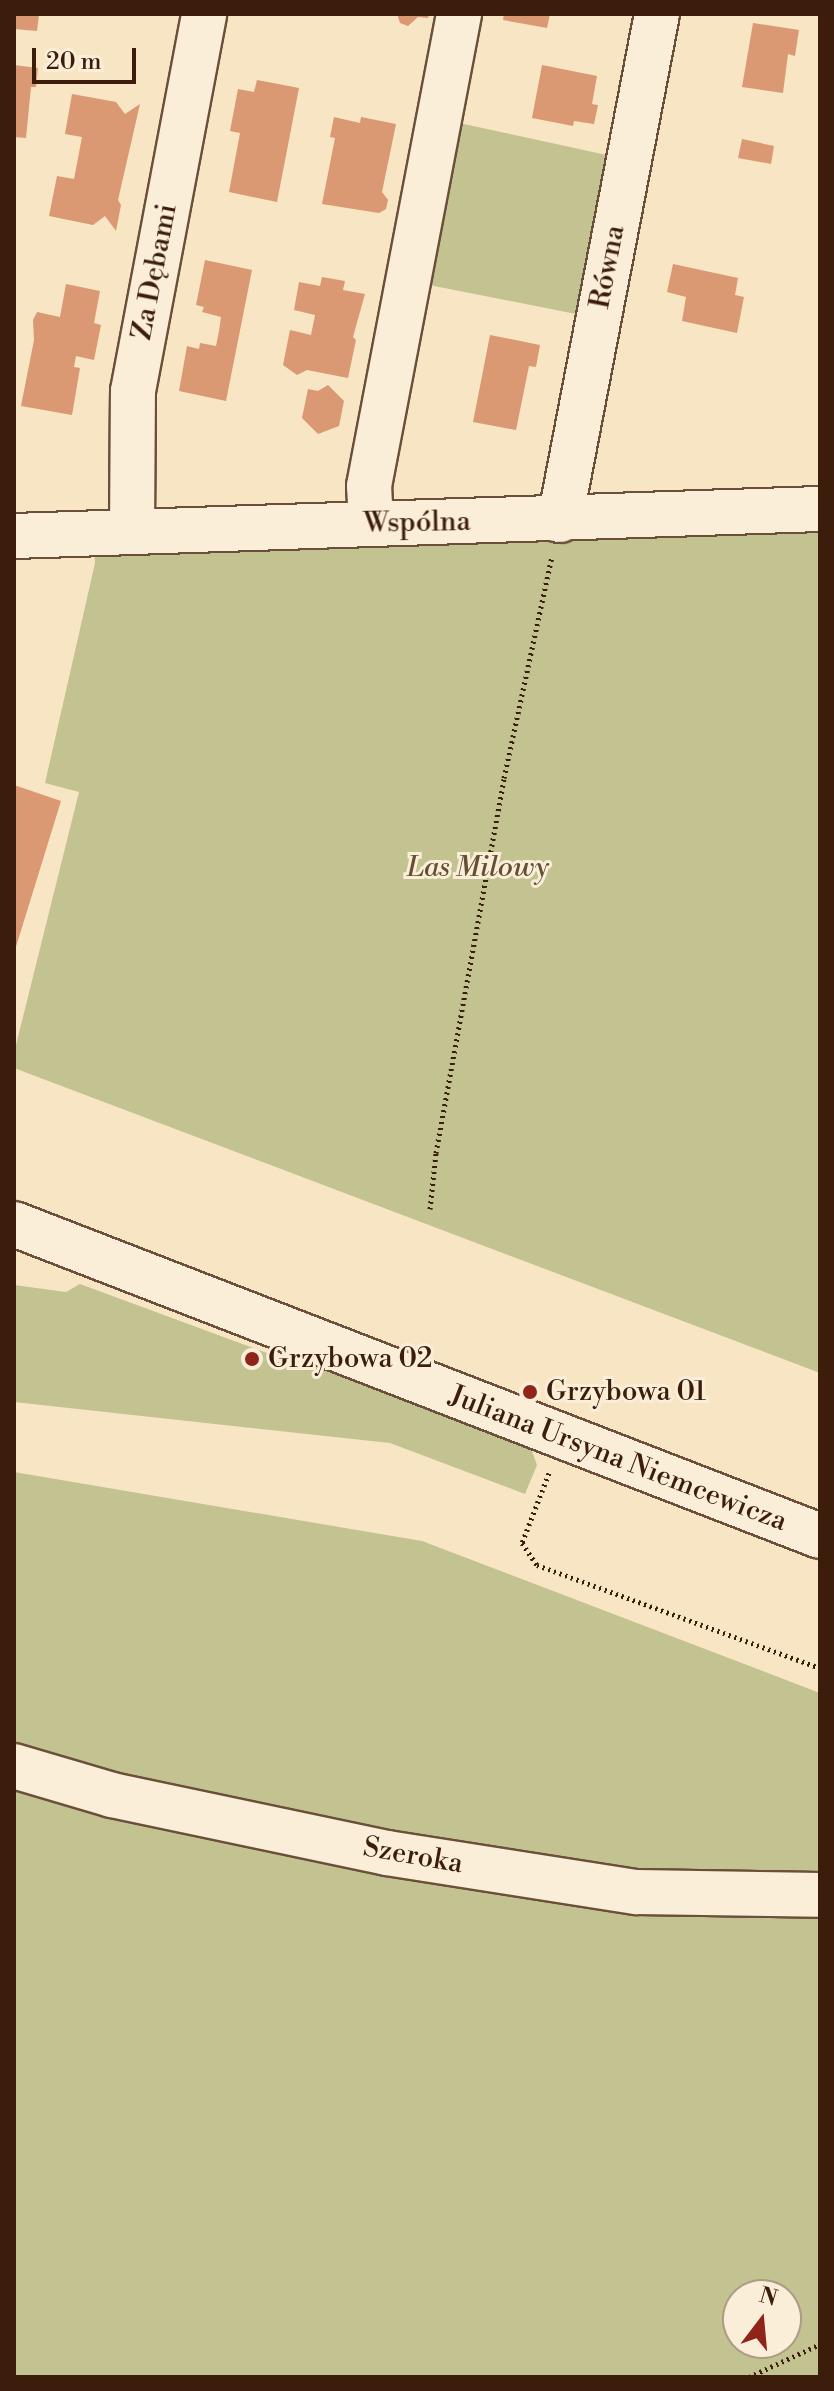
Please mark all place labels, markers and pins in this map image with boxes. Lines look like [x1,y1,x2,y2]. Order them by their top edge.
place label: Grzybowa 02 [268,1342,432,1376]
marker: Grzybowa 02 [243,1350,261,1368]
place label: Grzybowa 01 [546,1375,706,1409]
marker: Grzybowa 01 [521,1383,539,1401]

